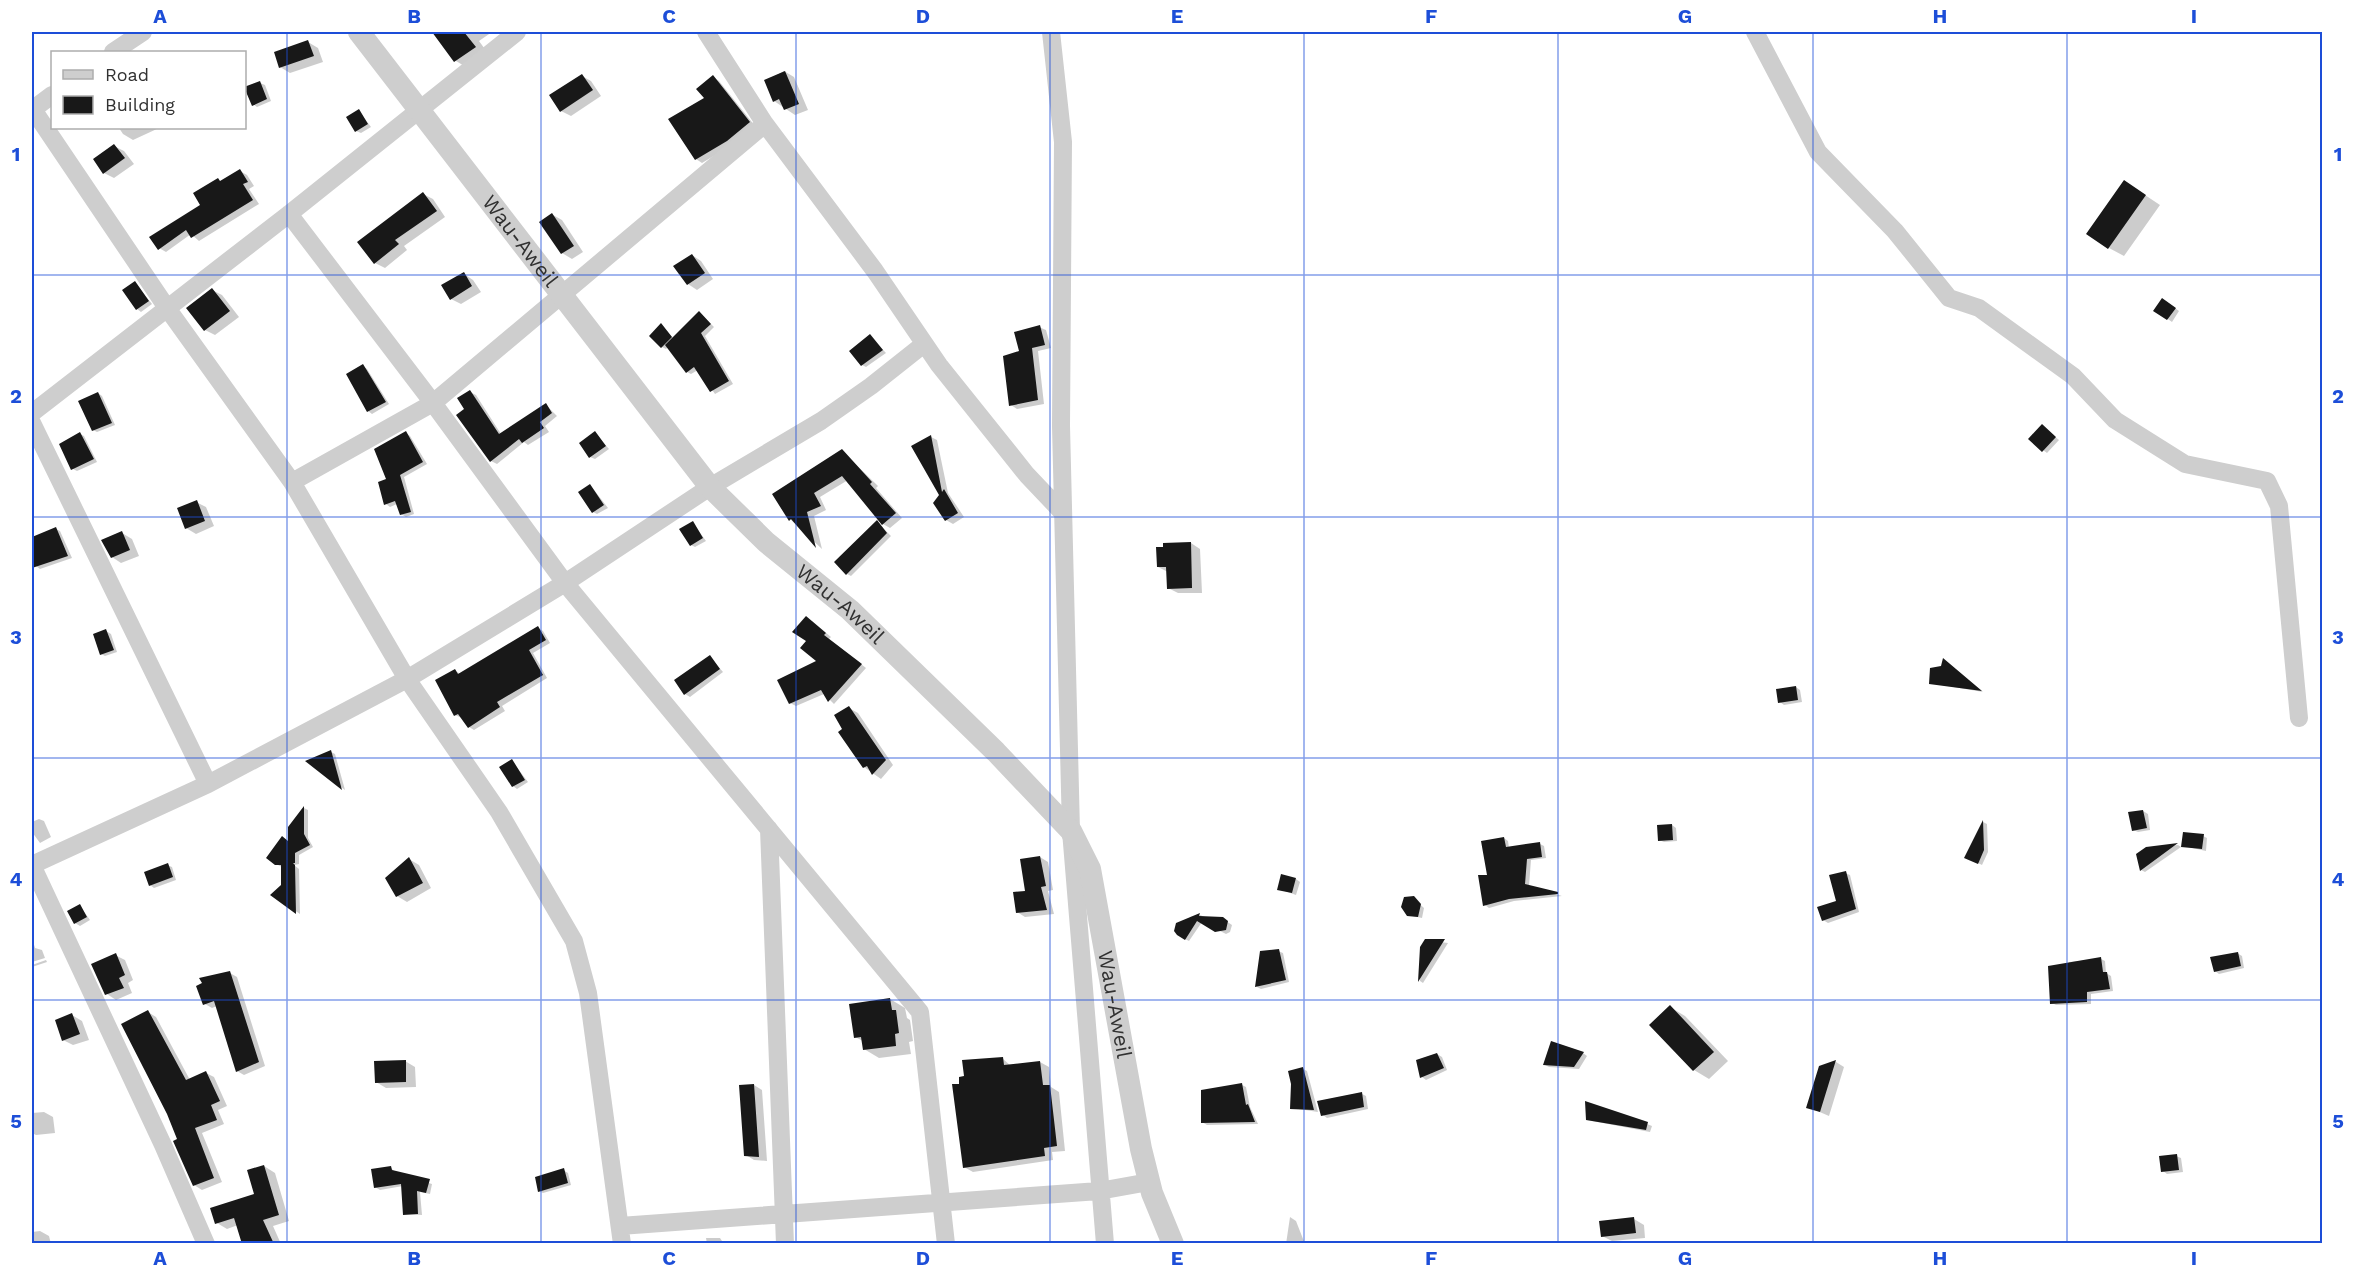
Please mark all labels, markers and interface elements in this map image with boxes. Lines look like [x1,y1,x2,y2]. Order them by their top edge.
text: A [153,4,167,28]
text: B [407,4,421,28]
text: C [662,4,676,28]
text: D [916,4,930,28]
text: E [1171,4,1183,28]
text: F [1425,4,1437,28]
text: G [1678,4,1692,28]
text: H [1933,4,1947,28]
text: I [2191,4,2197,28]
legend [51,51,246,129]
text: Road [105,64,149,85]
text: Building [105,94,175,115]
text: 1 [12,142,20,166]
text: 1 [2334,142,2342,166]
street label: Wau-Aweil [477,190,564,292]
text: 2 [10,384,22,408]
text: 2 [2332,384,2344,408]
street label: Wau-Aweil [791,558,891,649]
text: 3 [10,625,22,649]
text: 3 [2332,625,2344,649]
text: 4 [10,867,23,891]
text: 4 [2332,867,2345,891]
street label: Wau-Aweil [1093,948,1137,1061]
text: 5 [10,1109,22,1133]
text: 5 [2332,1109,2344,1133]
text: A [153,1246,167,1270]
text: B [407,1246,421,1270]
text: C [662,1246,676,1270]
text: D [916,1246,930,1270]
text: E [1171,1246,1183,1270]
text: F [1425,1246,1437,1270]
text: G [1678,1246,1692,1270]
text: H [1933,1246,1947,1270]
text: I [2191,1246,2197,1270]

